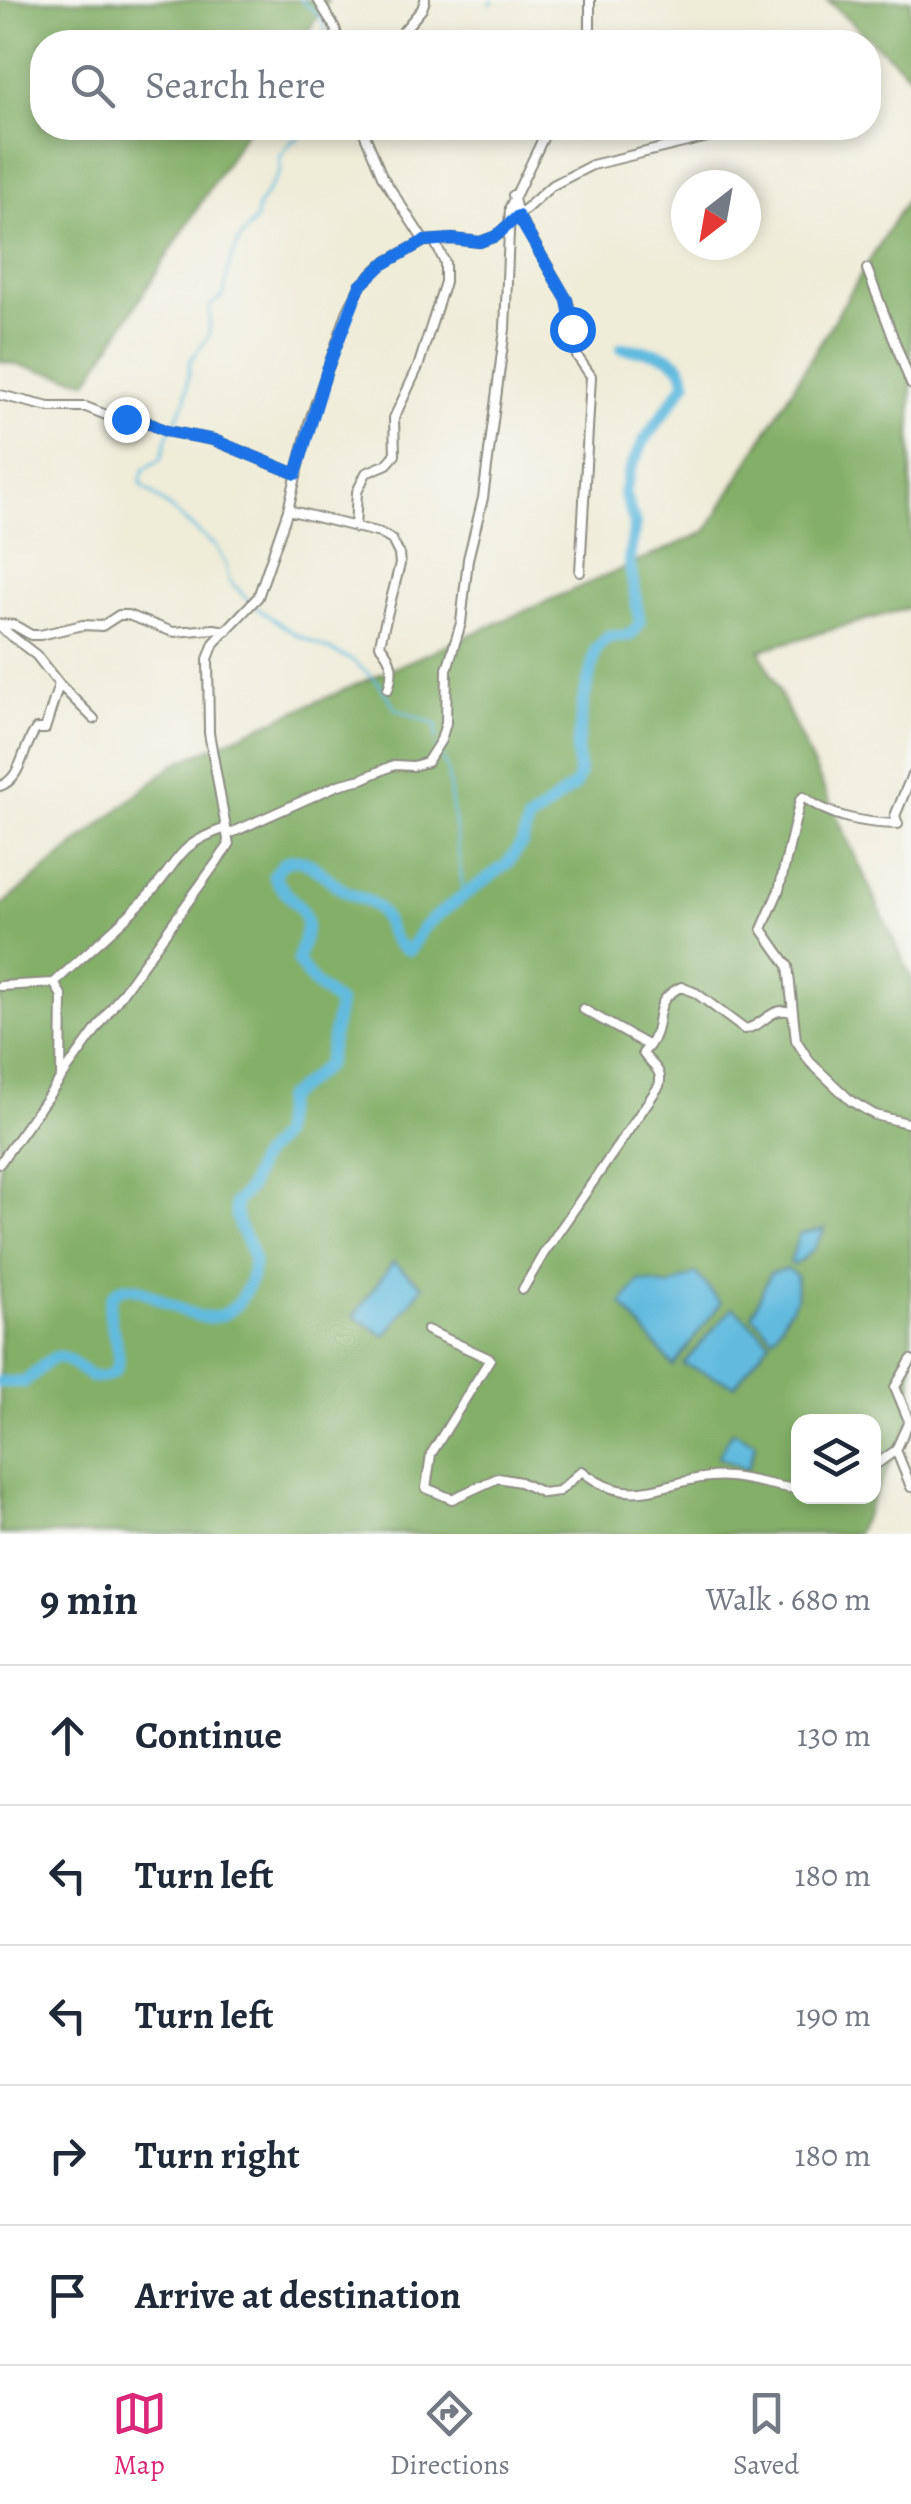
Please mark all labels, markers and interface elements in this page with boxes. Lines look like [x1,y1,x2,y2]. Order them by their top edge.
search box [30,30,881,140]
icon: search [65,58,120,113]
text: Search here [145,59,326,111]
north arrow [671,170,761,260]
route start [550,307,596,353]
route end [104,397,150,443]
map controls [791,1414,881,1504]
button: layers [791,1414,881,1504]
text: 9 min [40,1571,138,1628]
text: Walk · 680 m [706,1577,871,1621]
icon: ahead [40,1708,95,1763]
text: Continue [135,1709,282,1761]
text: 130 m [797,1713,871,1757]
icon: left [40,1848,95,1903]
text: Turn left [135,1849,274,1901]
text: 180 m [795,1853,871,1897]
icon: left [40,1988,95,2043]
text: Turn left [135,1989,274,2041]
text: 190 m [795,1993,871,2037]
icon: right [40,2128,95,2183]
text: Turn right [135,2129,300,2181]
text: 180 m [795,2133,871,2177]
icon: arrive [40,2268,95,2323]
text: Arrive at destination [135,2269,461,2321]
tab: Map [112,2386,167,2484]
tab: Directions [390,2386,510,2484]
tab: Saved [733,2386,799,2484]

